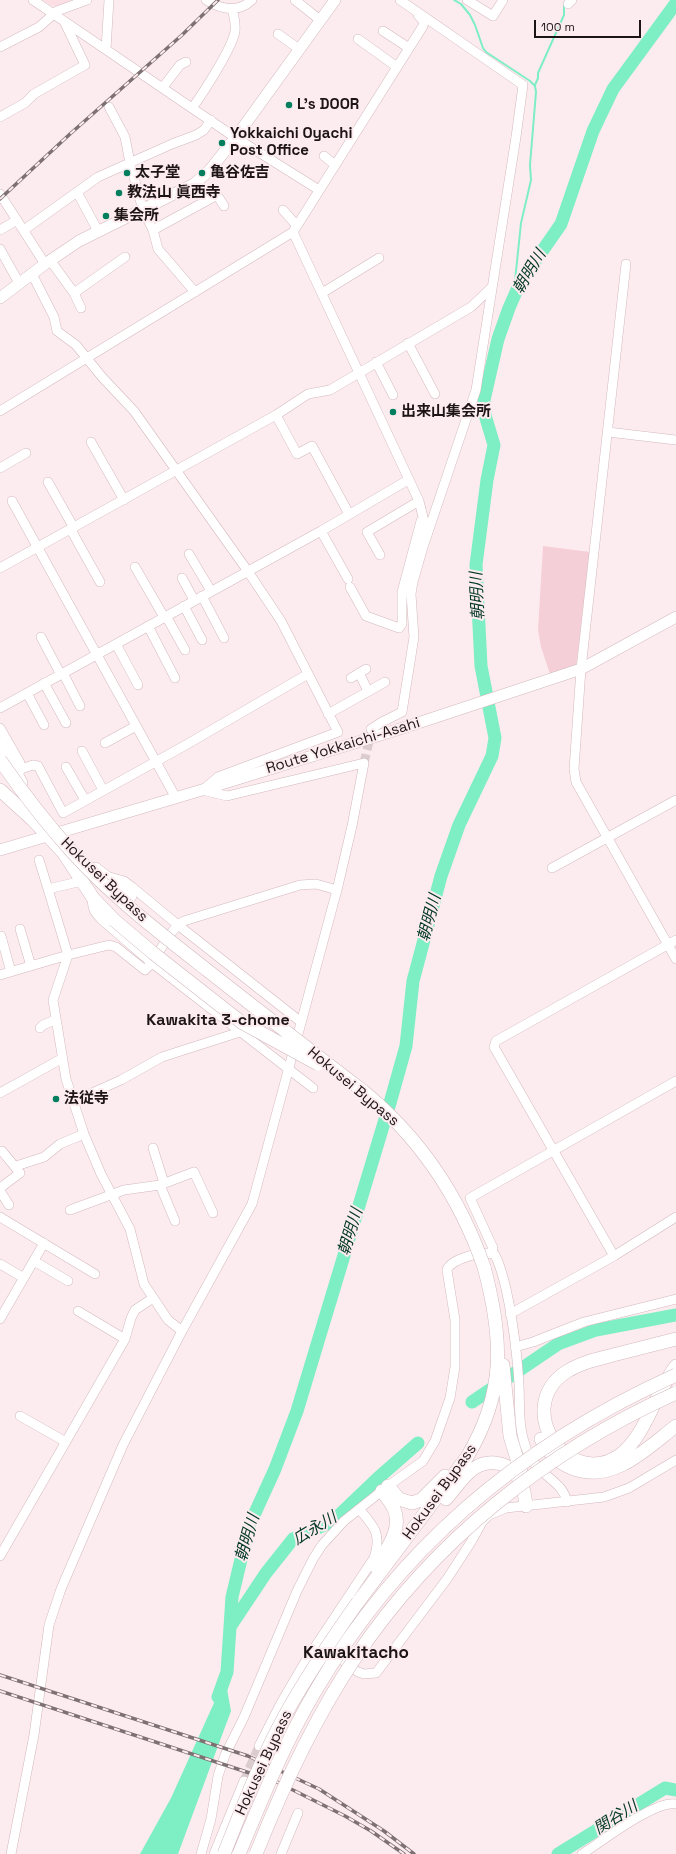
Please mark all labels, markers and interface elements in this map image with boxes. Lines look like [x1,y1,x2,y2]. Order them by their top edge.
scale bar [536,12,643,38]
text: 100 m [541,19,575,35]
place label: L's DOOR [297,96,359,114]
marker: L's DOOR [284,100,294,110]
place label: Yokkaichi Oyachi Post Office [230,125,352,160]
marker: Yokkaichi Oyachi Post Office [217,138,227,148]
place label: 太子堂 [135,164,180,182]
place label: 亀谷佐吉 [210,164,270,182]
marker: 太子堂 [122,168,132,178]
marker: 亀谷佐吉 [197,168,207,178]
place label: 教法山 眞西寺 [127,184,221,202]
marker: 教法山 眞西寺 [114,188,124,198]
place label: 集会所 [114,207,159,225]
marker: 集会所 [101,211,111,221]
water label: 朝明川 [509,246,551,298]
place label: 出来山集会所 [401,403,491,421]
marker: 出来山集会所 [388,407,398,417]
water label: 朝明川 [467,572,489,620]
street label: Route Yokkaichi-Asahi [264,714,422,778]
street label: Hokusei Bypass [57,834,151,926]
water label: 朝明川 [415,892,445,944]
district label: Kawakita 3-chome [146,1011,290,1031]
street label: Hokusei Bypass [304,1044,402,1130]
place label: 法従寺 [64,1090,109,1108]
marker: 法従寺 [51,1094,61,1104]
water label: 朝明川 [335,1206,367,1258]
street label: Hokusei Bypass [399,1441,481,1543]
water label: 広永川 [289,1508,341,1550]
water label: 朝明川 [232,1512,264,1564]
district label: Kawakitacho [303,1643,409,1663]
street label: Hokusei Bypass [232,1708,296,1818]
water label: 関谷川 [591,1797,641,1839]

